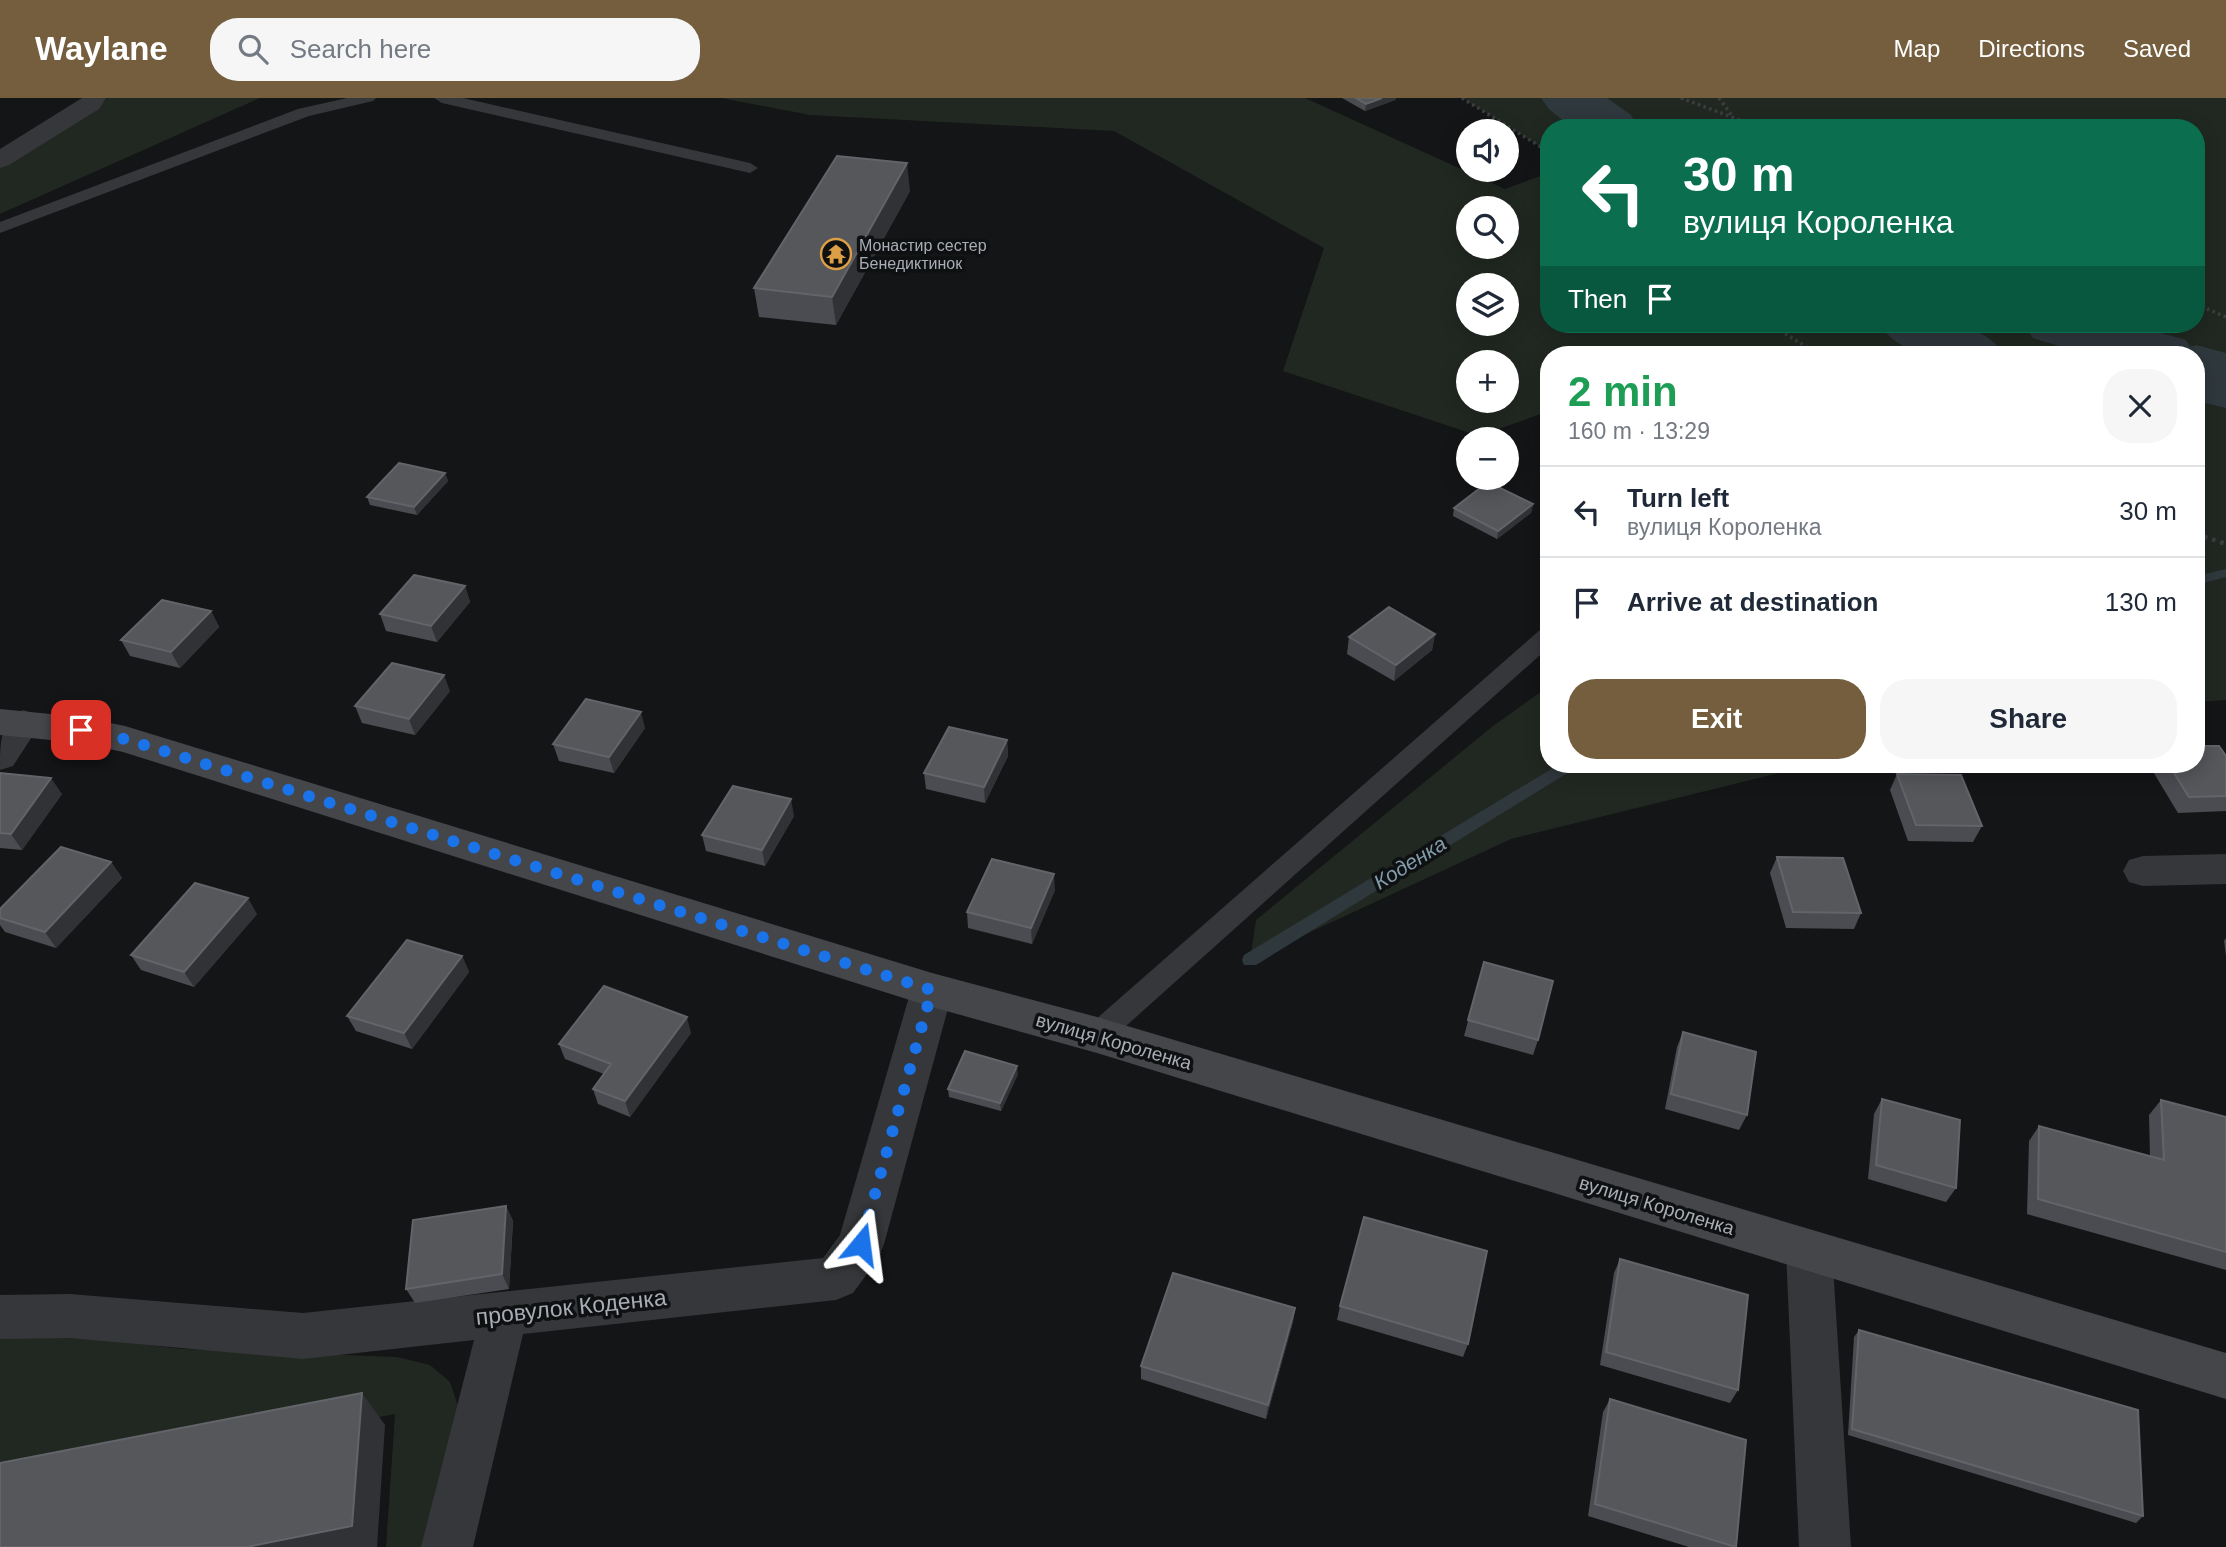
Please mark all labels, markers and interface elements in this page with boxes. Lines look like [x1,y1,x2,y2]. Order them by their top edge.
search box [210,18,700,81]
text: Waylane [35,30,168,67]
icon: search [234,30,272,68]
text: Search here [290,34,431,64]
text: Map [1894,35,1940,62]
text: Directions [1978,35,2085,62]
text: Saved [2123,35,2191,62]
map controls [1456,119,1519,490]
button: sound [1456,119,1519,182]
icon: left [1568,147,1659,238]
text: 30 m [1683,147,1795,201]
button: search [1456,196,1519,259]
text: вулиця Короленка [1683,204,1954,240]
temple icon: Монастир сестер Бенедиктинок [819,237,853,271]
place label: Монастир сестер Бенедиктинок [859,237,987,272]
button: layers [1456,273,1519,336]
icon: arrive [1641,280,1679,318]
text: Then [1568,284,1627,314]
button: + [1456,350,1519,413]
text: 2 min [1568,368,1678,415]
button: close [2103,369,2177,443]
text: 160 m · 13:29 [1568,418,1710,444]
button: − [1456,427,1519,490]
text: Turn left [1627,483,1729,513]
icon: left [1568,493,1606,531]
text: 30 m [2119,496,2177,526]
text: вулиця Короленка [1627,514,1822,540]
icon: arrive [1568,584,1606,622]
text: Arrive at destination [1627,587,1878,617]
text: 130 m [2105,587,2177,617]
button: Exit [1568,679,1866,759]
button: Share [1880,679,2177,759]
pin [51,700,111,760]
icon: arrive [62,711,100,749]
water label: Коденка [1370,831,1450,894]
street label: вулиця Короленка [1034,1009,1194,1074]
street label: вулиця Короленка [1577,1172,1737,1239]
position arrow [824,1207,898,1281]
street label: провулок Коденка [474,1284,668,1330]

